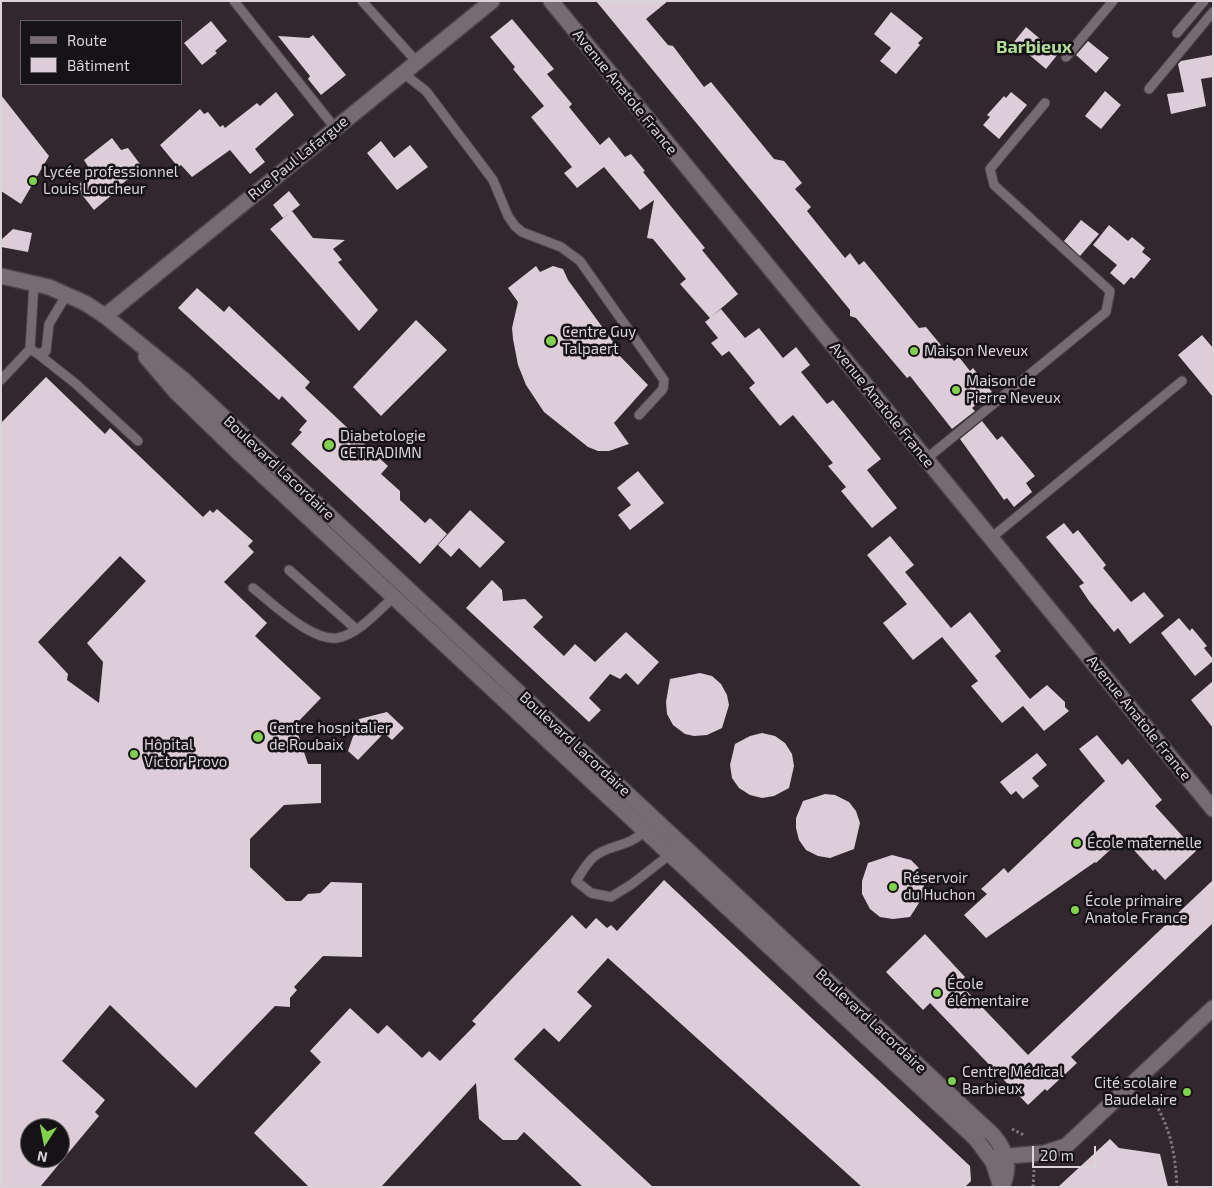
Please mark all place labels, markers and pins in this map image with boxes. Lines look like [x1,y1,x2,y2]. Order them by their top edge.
place label: Lycée professionnel Louis Loucheur [43,163,178,198]
marker: Lycée professionnel Louis Loucheur [27,175,39,187]
place label: Centre Guy Talpaert [562,323,636,358]
marker: Centre Guy Talpaert [544,334,558,348]
place label: Maison Neveux [924,342,1028,360]
marker: Maison Neveux [908,345,920,357]
place label: Maison de Pierre Neveux [966,372,1061,407]
marker: Maison de Pierre Neveux [950,384,962,396]
place label: Diabetologie CETRADIMN [340,427,426,462]
marker: Diabetologie CETRADIMN [322,438,336,452]
place label: Centre hospitalier de Roubaix [269,719,391,754]
marker: Centre hospitalier de Roubaix [251,730,265,744]
place label: Hôpital Victor Provo [144,736,227,771]
marker: Hôpital Victor Provo [128,748,140,760]
place label: École maternelle [1087,834,1202,852]
marker: École maternelle [1071,837,1083,849]
place label: Réservoir du Huchon [903,869,975,904]
marker: Réservoir du Huchon [887,881,899,893]
place label: École primaire Anatole France [1085,892,1187,927]
marker: École primaire Anatole France [1069,904,1081,916]
place label: École élémentaire [947,975,1029,1010]
marker: École élémentaire [931,987,943,999]
place label: Centre Médical Barbieux [962,1063,1064,1098]
place label: Cité scolaire Baudelaire [1094,1074,1177,1109]
marker: Centre Médical Barbieux [946,1075,958,1087]
marker: Cité scolaire Baudelaire [1181,1086,1193,1098]

